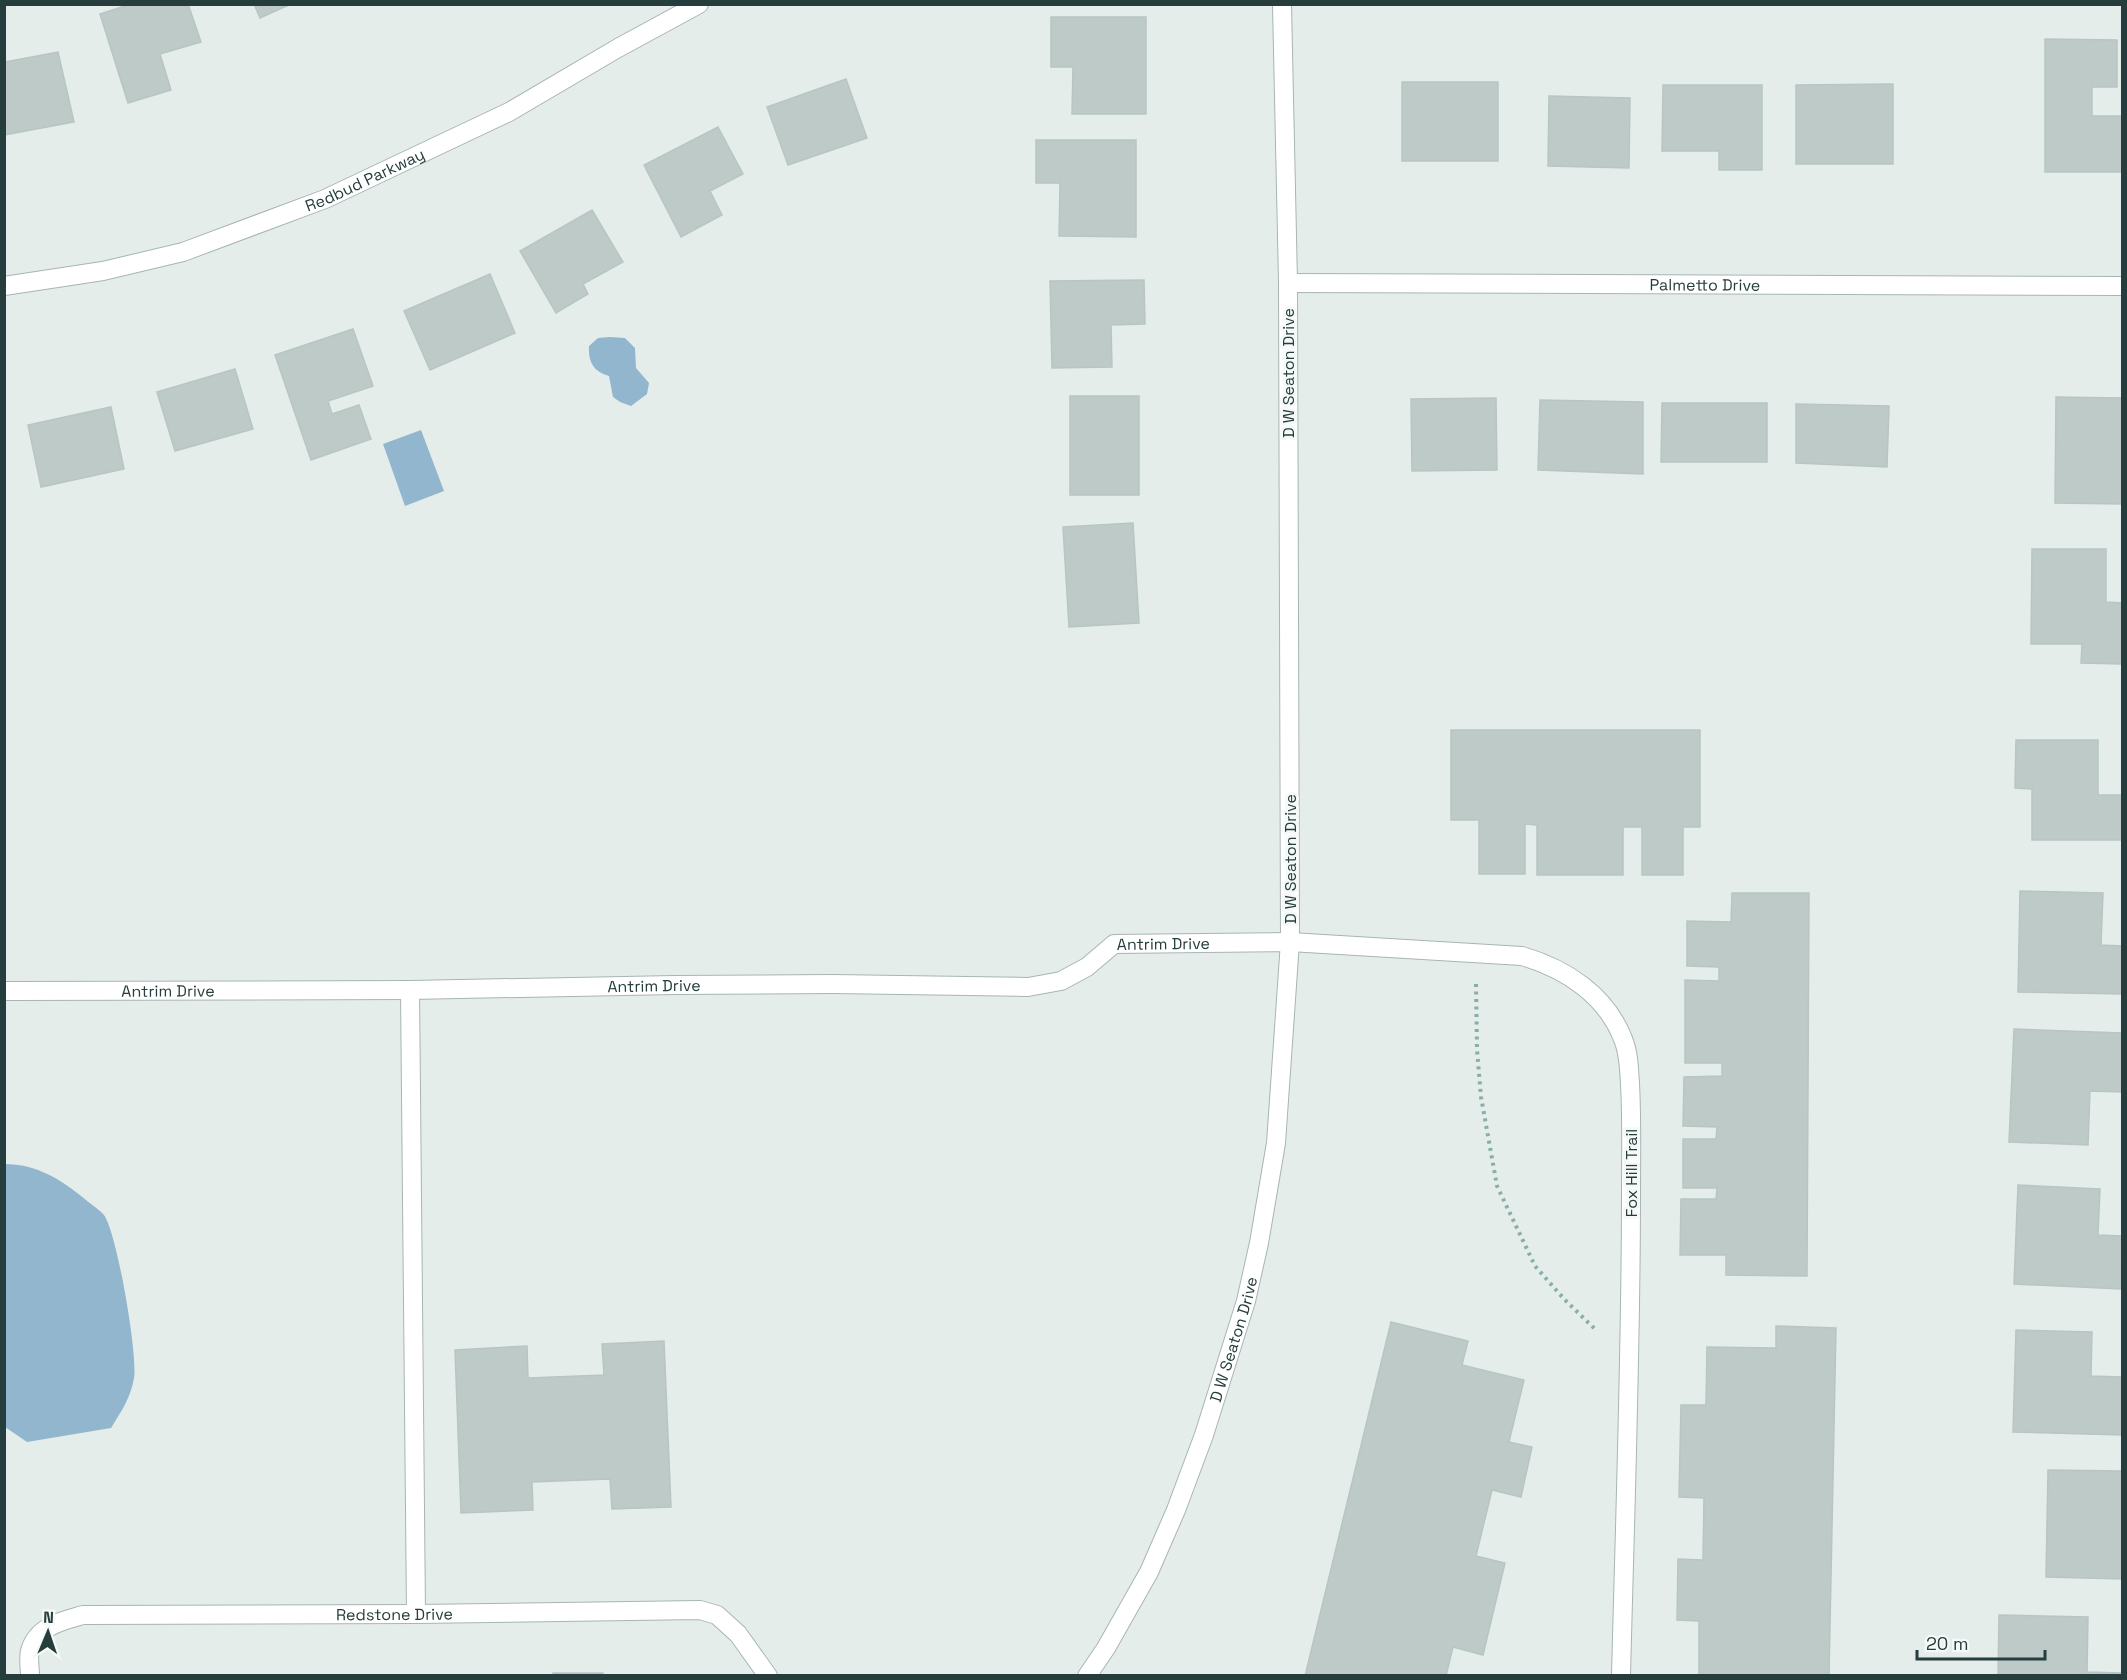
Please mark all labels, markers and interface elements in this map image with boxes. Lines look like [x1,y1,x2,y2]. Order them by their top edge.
street label: Redbud Parkway [302,143,428,216]
street label: Palmetto Drive [1650,274,1760,296]
street label: D W Seaton Drive [1278,308,1299,438]
street label: D W Seaton Drive [1280,794,1301,924]
street label: Antrim Drive [1117,933,1210,955]
street label: Antrim Drive [607,975,701,997]
street label: Antrim Drive [121,980,215,1002]
street label: Fox Hill Trail [1621,1129,1642,1217]
street label: D W Seaton Drive [1205,1275,1262,1405]
north arrow [18,1602,78,1662]
street label: Redstone Drive [336,1603,453,1625]
text: N [43,1607,54,1628]
scale bar [1917,1623,2044,1661]
text: 20 m [1926,1632,1969,1655]

